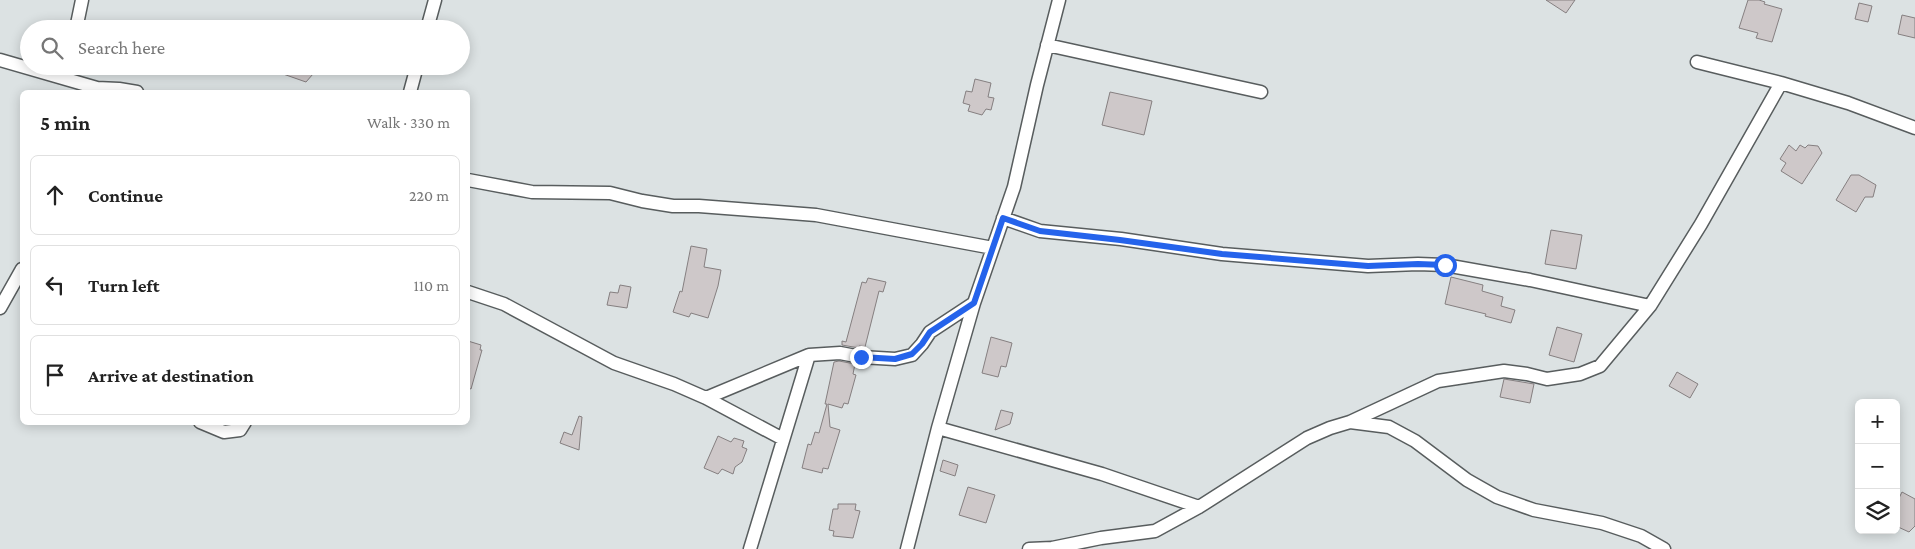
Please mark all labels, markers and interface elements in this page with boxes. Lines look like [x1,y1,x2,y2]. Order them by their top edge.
search box [20,20,470,75]
icon: search [38,34,66,62]
text: Search here [78,37,165,58]
text: 5 min [40,111,90,135]
text: Walk · 330 m [367,114,450,131]
icon: ahead [41,181,69,209]
text: Continue [88,185,163,206]
text: 220 m [409,187,449,204]
route start [1434,254,1457,277]
icon: left [41,271,69,299]
text: Turn left [88,275,160,296]
text: 110 m [413,277,449,294]
route end [850,346,873,369]
icon: arrive [41,361,69,389]
text: Arrive at destination [88,365,254,386]
map controls [1855,399,1900,534]
button: + [1855,399,1900,444]
button: − [1855,444,1900,489]
button: layers [1855,489,1900,534]

